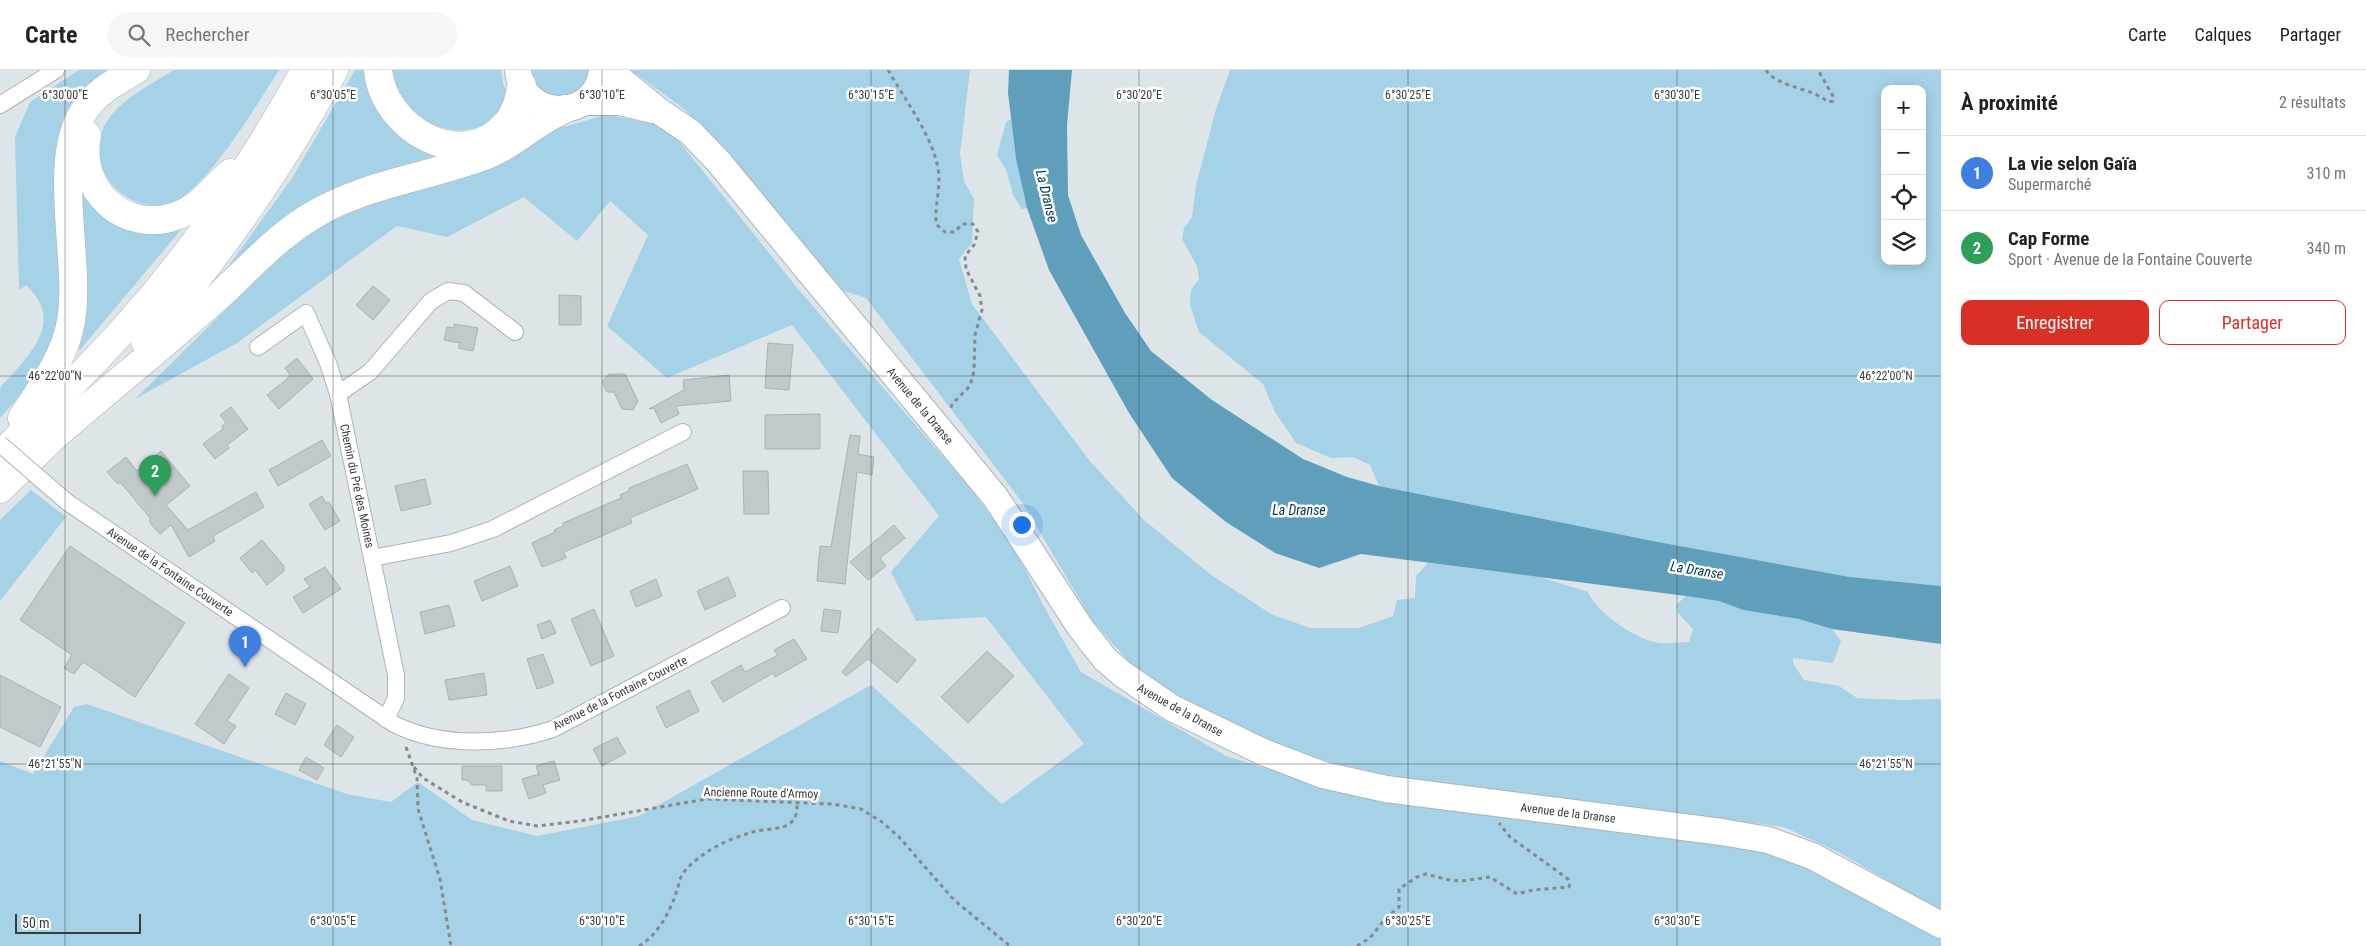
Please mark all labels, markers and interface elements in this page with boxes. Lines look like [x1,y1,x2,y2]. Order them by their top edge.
search box [107,12,457,57]
text: Carte [25,21,77,49]
icon: search [125,21,153,49]
text: Rechercher [165,23,249,46]
text: Carte [2128,24,2167,45]
text: Calques [2195,24,2252,45]
text: Partager [2280,24,2341,45]
map controls [1881,85,1926,265]
button: + [1881,85,1926,130]
text: 6°30'00"E [42,88,88,102]
text: 6°30'05"E [310,88,356,102]
text: 6°30'10"E [579,88,625,102]
text: 6°30'15"E [848,88,894,102]
text: 6°30'20"E [1116,88,1162,102]
text: 6°30'25"E [1385,88,1431,102]
text: 6°30'30"E [1654,88,1700,102]
text: À proximité [1961,91,2058,115]
text: 2 résultats [2279,93,2346,112]
button: − [1881,130,1926,175]
text: La vie selon Gaïa [2008,152,2137,175]
text: 1 [1973,164,1981,183]
text: 310 m [2307,164,2346,183]
water label: La Dranse [1033,168,1061,224]
button: locate [1881,175,1926,220]
text: Supermarché [2008,175,2091,194]
button: layers [1881,220,1926,265]
text: Cap Forme [2008,227,2089,250]
text: 2 [1973,239,1981,258]
text: 340 m [2307,239,2346,258]
text: Sport · Avenue de la Fontaine Couverte [2008,250,2252,269]
button: Enregistrer [1961,300,2149,345]
button: Partager [2159,300,2346,345]
street label: Avenue de la Dranse [884,365,956,447]
text: 46°22'00"N [28,369,82,383]
text: 46°22'00"N [1859,369,1913,383]
street label: Chemin du Pré des Moines [337,423,377,549]
pin: 2 [139,455,171,496]
water label: La Dranse [1272,502,1326,518]
your location [1009,512,1035,538]
street label: Avenue de la Fontaine Couverte [104,525,236,620]
water label: La Dranse [1669,558,1725,582]
pin: 1 [229,626,261,667]
street label: Avenue de la Fontaine Couverte [550,653,690,733]
street label: Avenue de la Dranse [1135,681,1226,740]
text: 46°21'55"N [28,757,82,771]
text: 46°21'55"N [1859,757,1913,771]
street label: Ancienne Route d'Armoy [704,785,818,801]
street label: Avenue de la Dranse [1520,800,1617,826]
scale bar [15,911,141,934]
text: 6°30'05"E [310,914,356,928]
text: 6°30'10"E [579,914,625,928]
text: 6°30'15"E [848,914,894,928]
text: 6°30'20"E [1116,914,1162,928]
text: 6°30'25"E [1385,914,1431,928]
text: 6°30'30"E [1654,914,1700,928]
text: 50 m [22,915,50,931]

